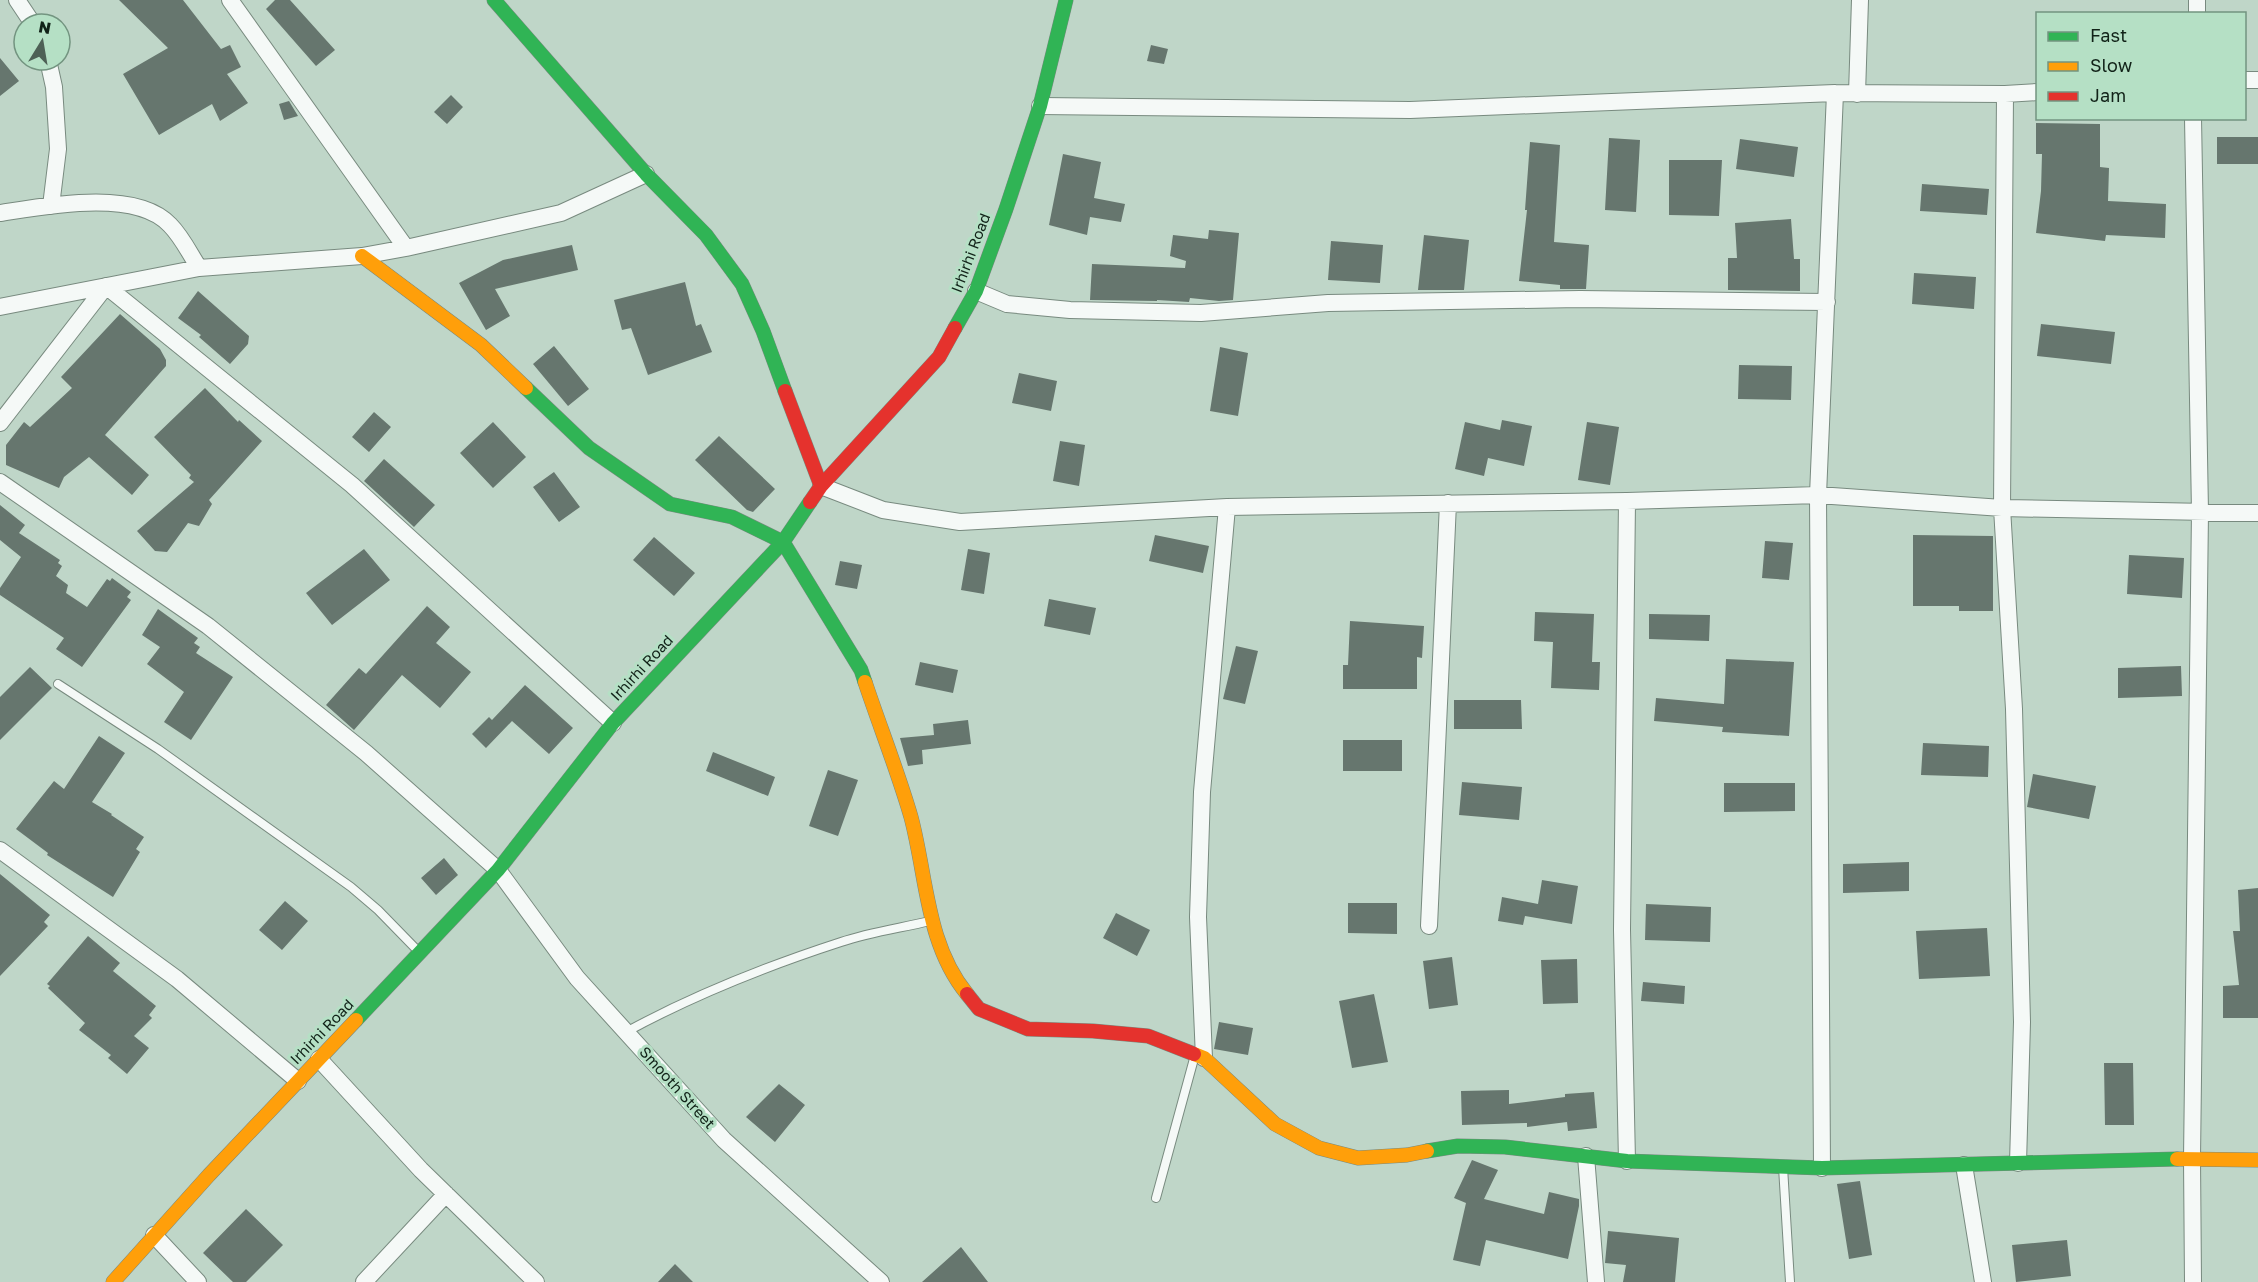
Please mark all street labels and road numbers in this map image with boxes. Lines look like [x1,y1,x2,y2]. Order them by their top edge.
street label: Irhirhi Road [947,210,993,295]
street label: Irhirhi Road [606,631,676,704]
street label: Irhirhi Road [286,995,357,1068]
street label: Smooth Street [636,1043,719,1132]

